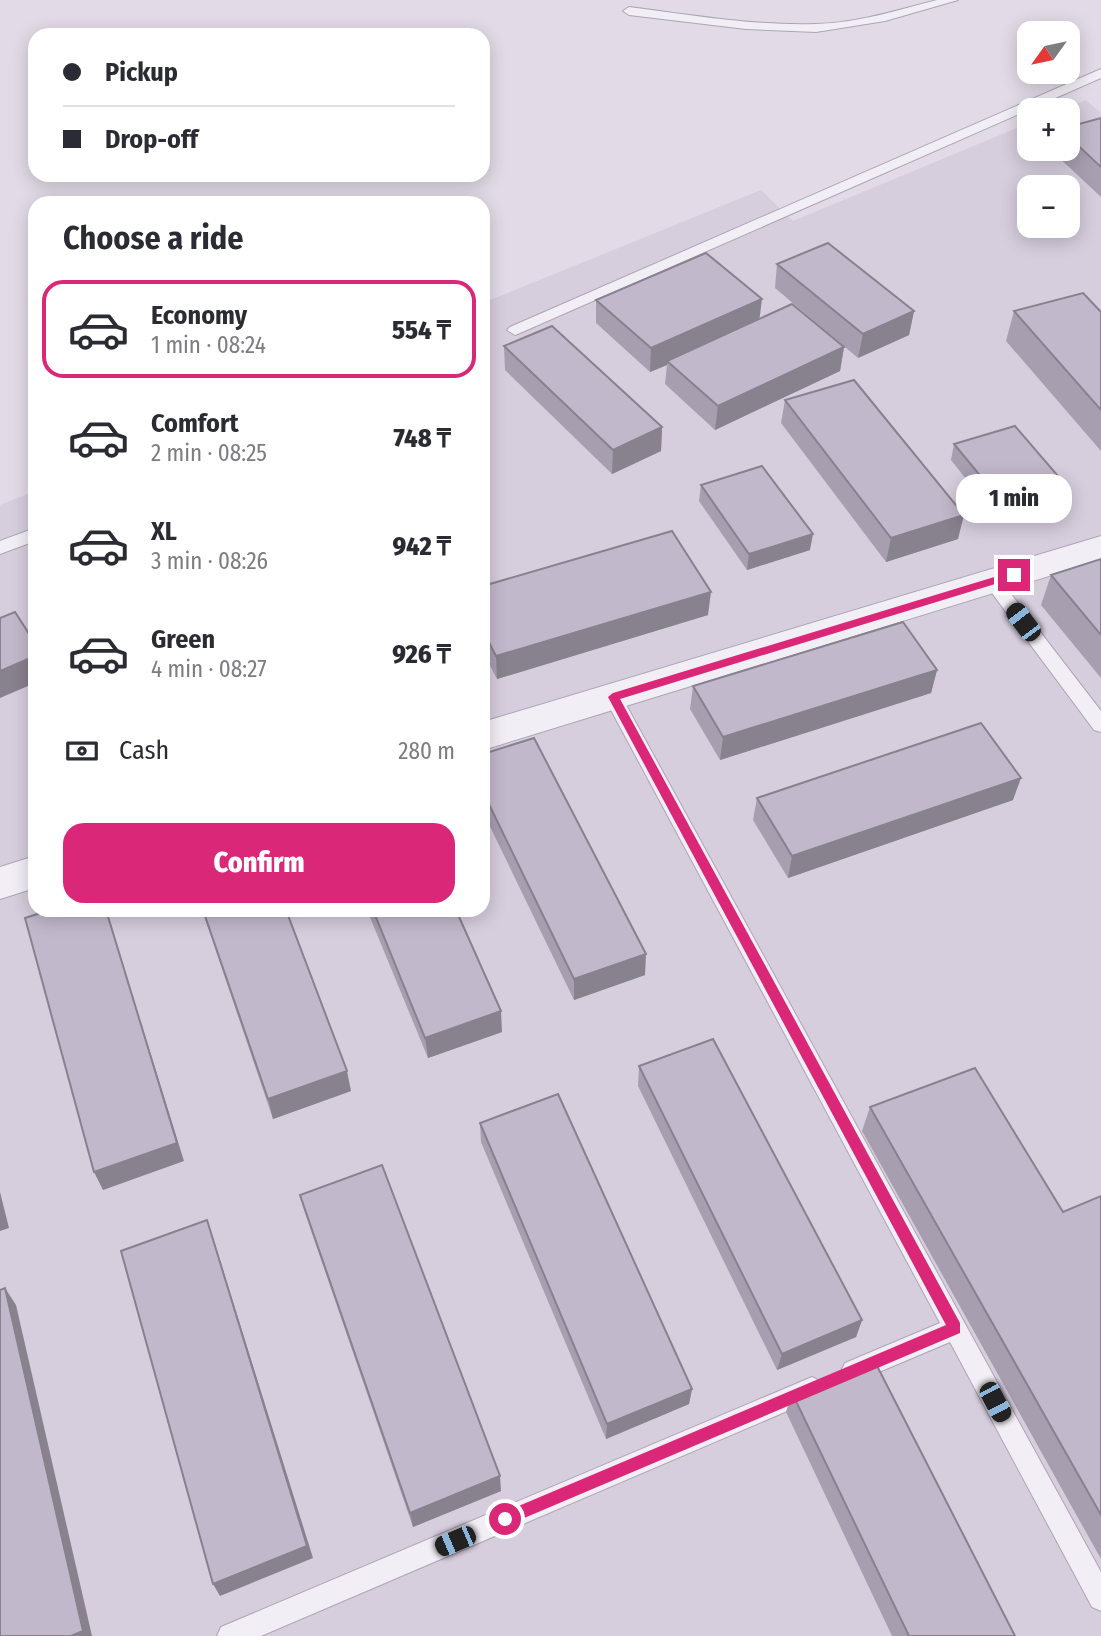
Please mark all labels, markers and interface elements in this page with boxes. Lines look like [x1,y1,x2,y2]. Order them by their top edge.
north arrow [1017,21,1080,84]
map controls [1017,21,1080,238]
text: Pickup [105,57,178,88]
button: + [1017,98,1080,161]
text: Drop-off [105,124,198,155]
button: − [1017,175,1080,238]
text: Choose a ride [63,219,244,257]
icon: car [67,298,130,361]
text: Economy [151,300,247,331]
text: 554 ₸ [392,315,451,346]
text: 1 min · 08:24 [151,331,266,359]
icon: car [67,406,130,469]
text: Comfort [151,408,239,439]
text: 748 ₸ [394,423,451,454]
text: 2 min · 08:25 [151,439,267,467]
callout: 1 min [956,474,1072,522]
text: 1 min [989,484,1039,512]
icon: car [67,514,130,577]
text: XL [151,516,177,547]
text: 942 ₸ [392,531,451,562]
text: 3 min · 08:26 [151,547,268,575]
route end [998,559,1030,591]
car [1002,599,1045,645]
icon: car [67,622,130,685]
text: Green [151,624,215,655]
text: 926 ₸ [392,639,451,670]
text: 4 min · 08:27 [151,655,266,683]
icon: cash [63,732,101,770]
text: Cash [119,735,169,766]
text: 280 m [398,737,455,765]
button: Confirm [63,823,455,903]
car [976,1379,1015,1425]
route start [489,1503,521,1535]
car [432,1523,479,1559]

